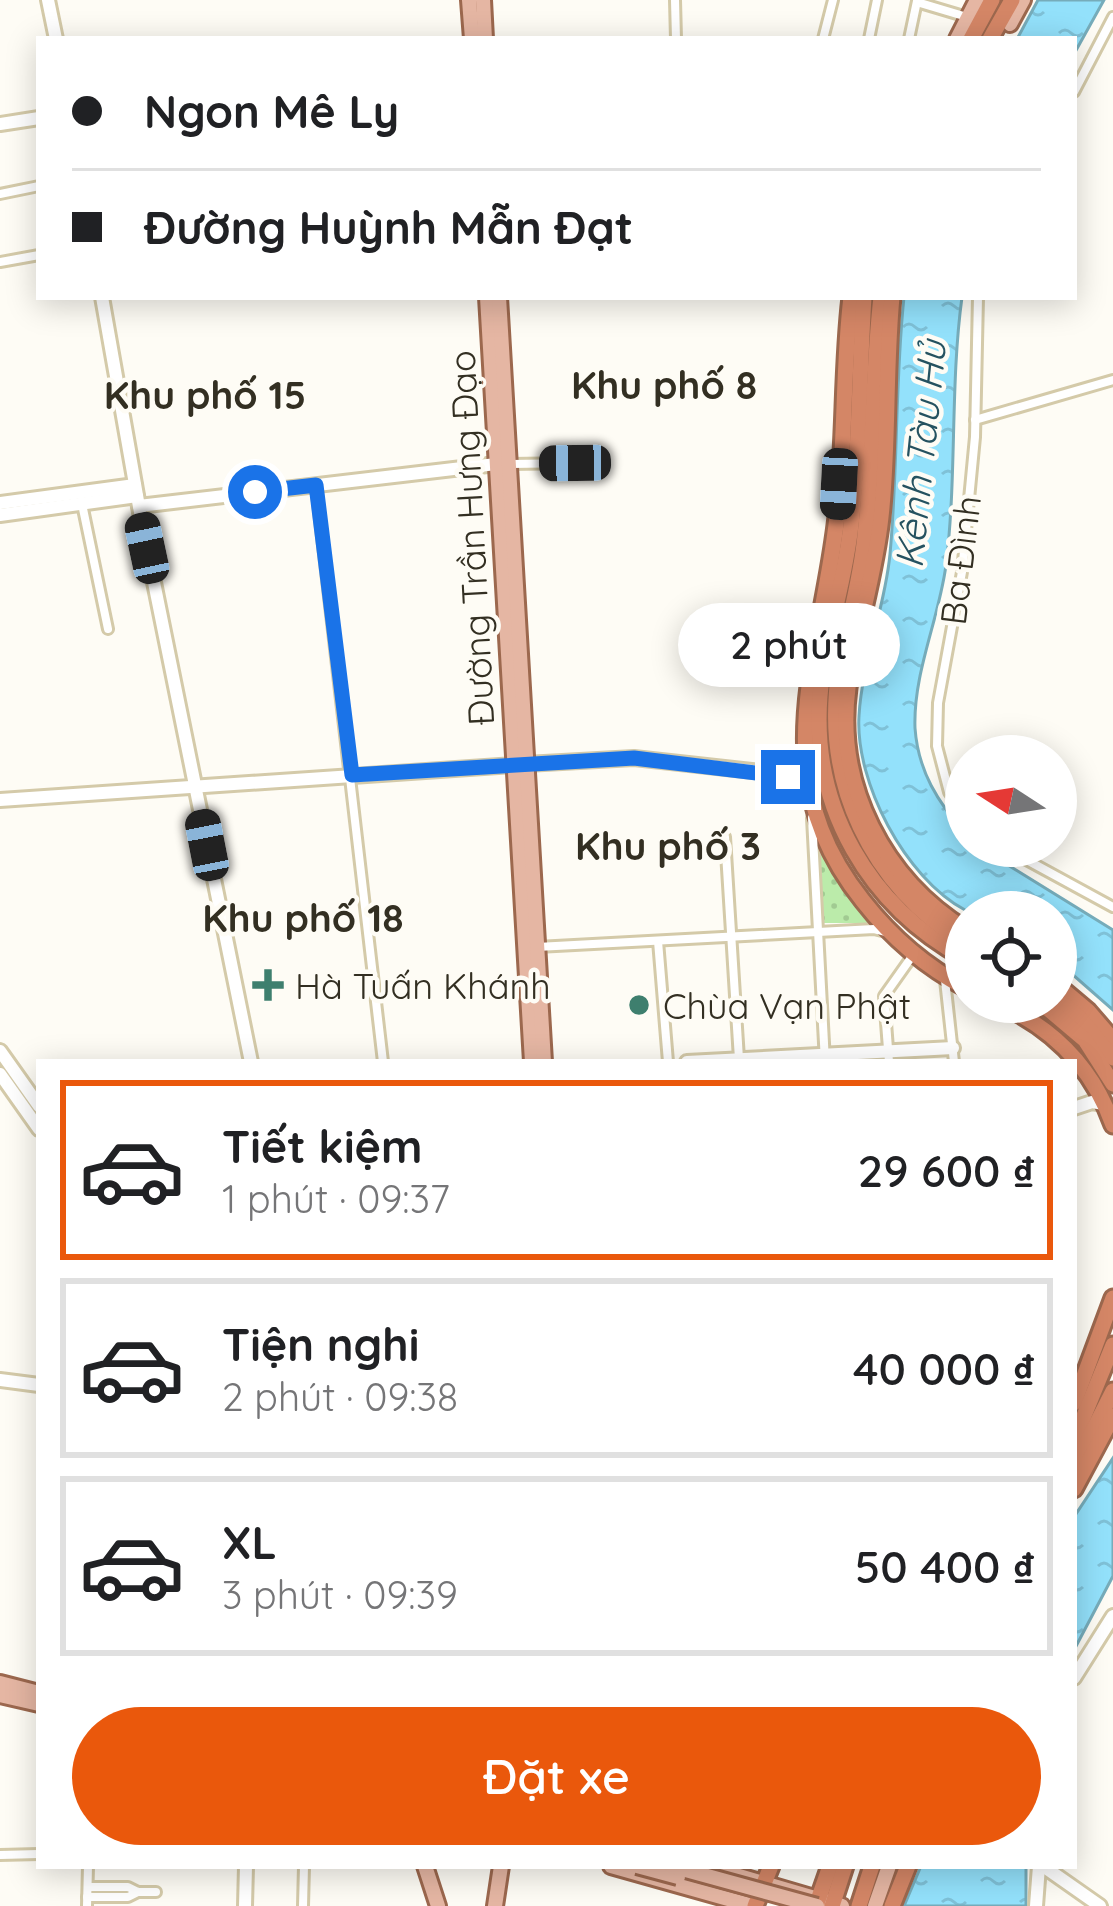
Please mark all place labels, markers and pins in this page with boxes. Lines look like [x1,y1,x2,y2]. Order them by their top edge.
place label: Hà Tuấn Khánh [295,963,551,1008]
marker: Hà Tuấn Khánh [252,969,284,1001]
place label: Chùa Vạn Phật [663,983,911,1028]
marker: Chùa Vạn Phật [626,992,652,1018]

